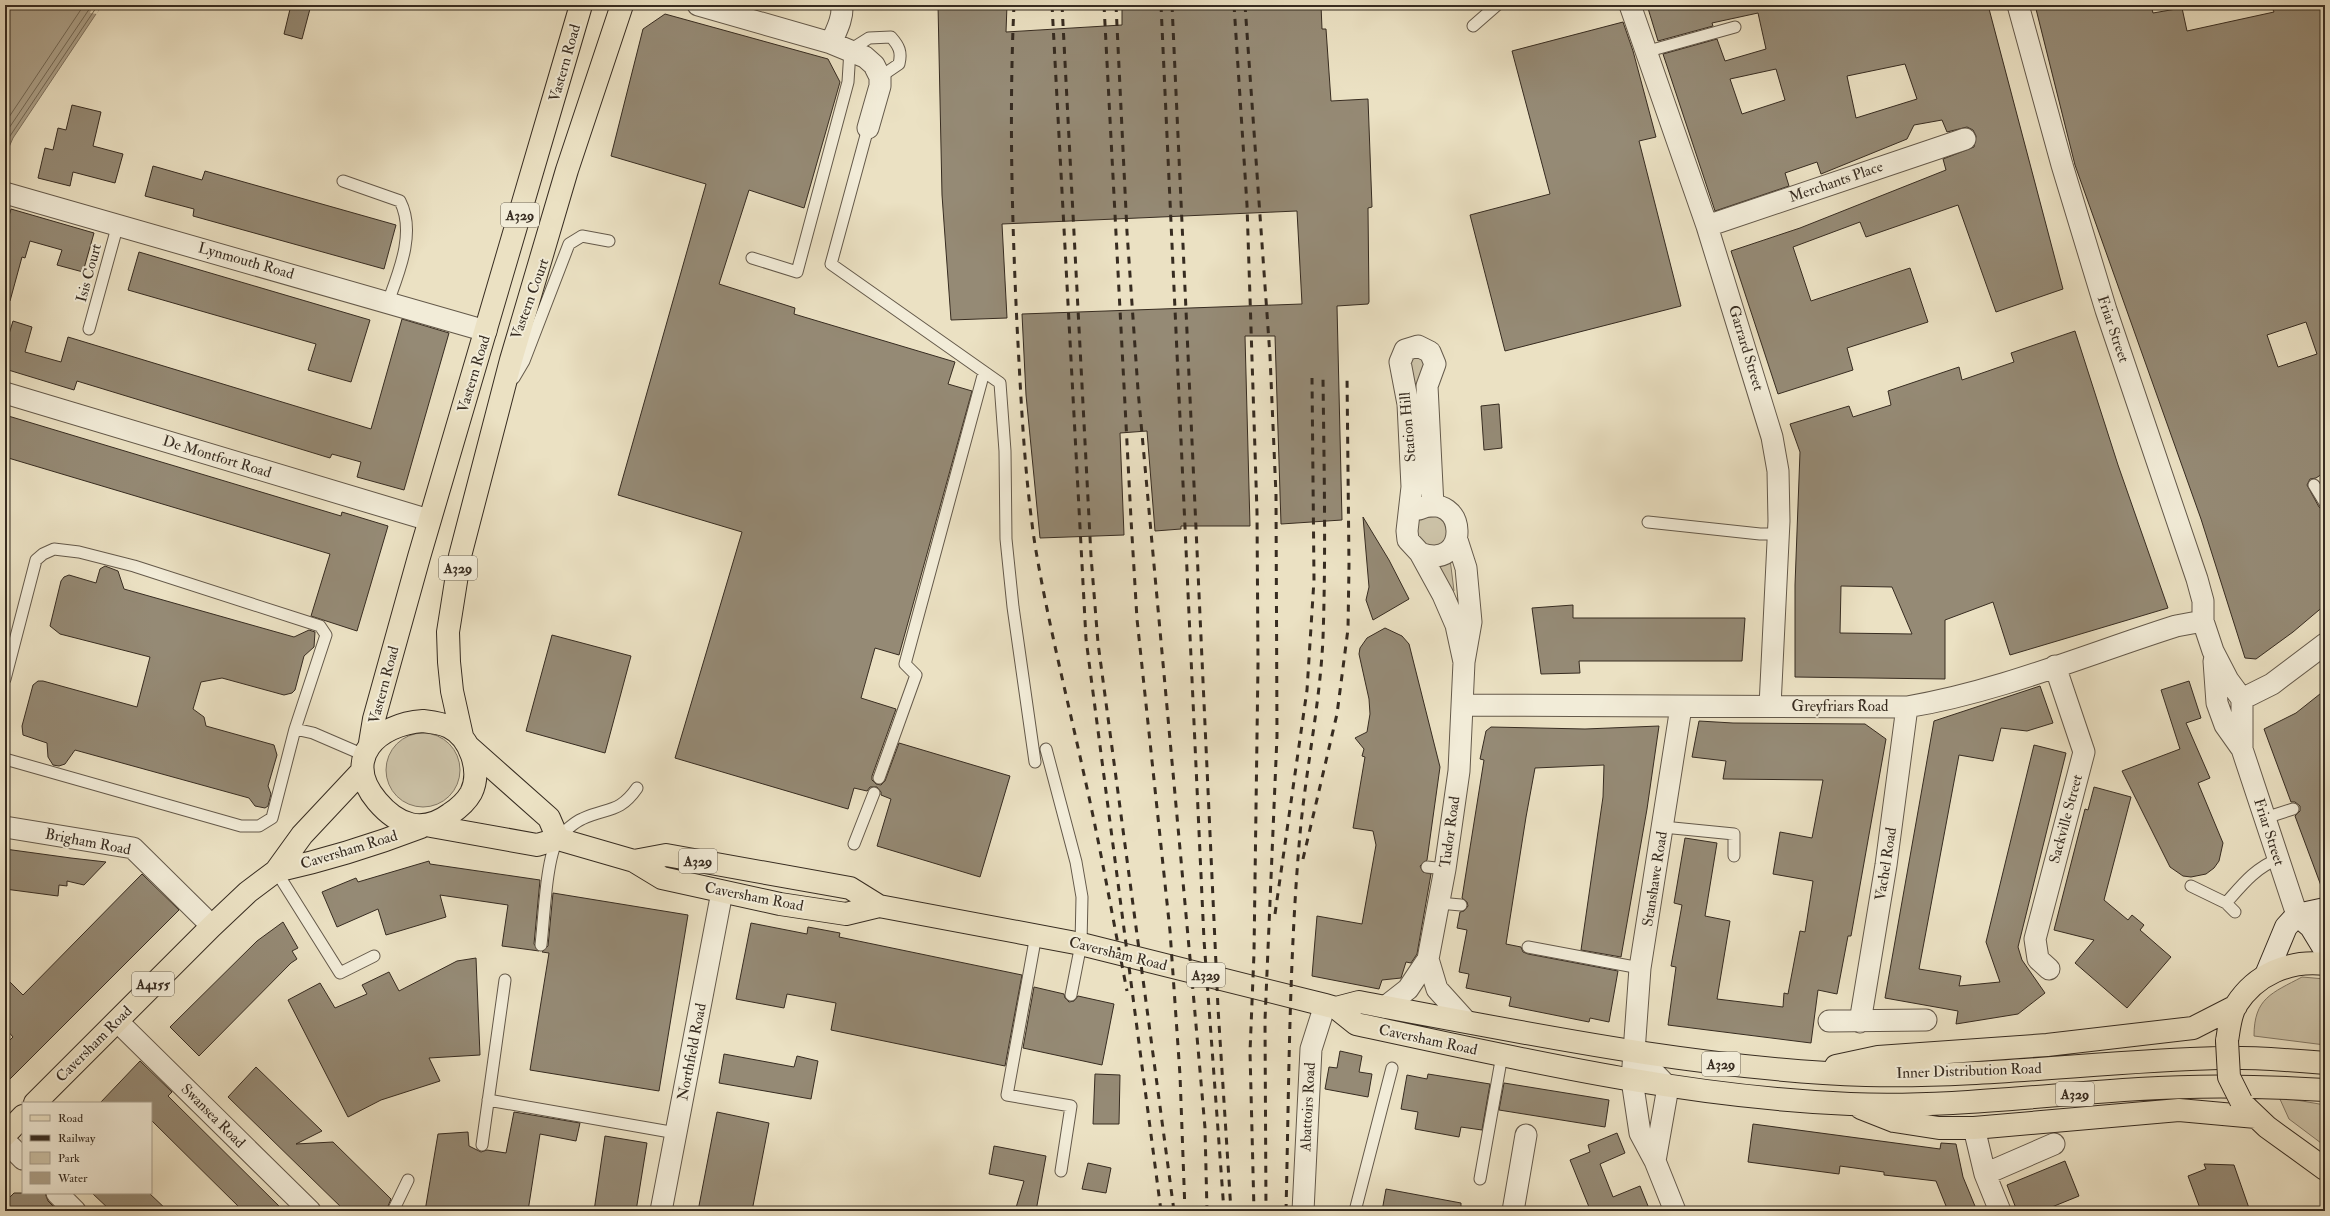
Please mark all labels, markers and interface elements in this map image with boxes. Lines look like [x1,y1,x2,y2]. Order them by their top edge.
street label: Vastern Road [545,22,585,104]
street label: Merchants Place [1787,157,1885,207]
road number: A329 [501,203,539,227]
street label: Lynmouth Road [196,238,297,284]
street label: Isis Court [72,241,106,304]
street label: Vastern Court [507,256,553,342]
street label: Friar Street [2093,293,2133,365]
street label: Garrard Street [1724,303,1768,393]
street label: Vastern Road [453,333,495,415]
street label: Station Hill [1395,391,1421,463]
street label: De Montfort Road [160,431,274,483]
road number: A329 [439,556,477,580]
street label: Vastern Road [365,643,404,726]
street label: Greyfriars Road [1792,697,1889,716]
street label: Sackville Street [2045,772,2087,866]
street label: Tudor Road [1436,794,1465,869]
street label: Friar Street [2249,796,2289,868]
street label: Brigham Road [44,824,133,860]
street label: Vachel Road [1871,825,1901,902]
street label: Caversham Road [298,826,400,874]
street label: Stanshawe Road [1638,829,1672,928]
road number: A329 [679,849,717,873]
street label: Caversham Road [703,878,806,916]
street label: Caversham Road [1067,933,1170,976]
road number: A329 [1187,963,1225,987]
road number: A4155 [132,972,174,996]
street label: Caversham Road [52,1001,137,1086]
street label: Northfield Road [673,1001,711,1102]
street label: Caversham Road [1377,1020,1480,1060]
road number: A329 [1702,1052,1740,1076]
street label: Inner Distribution Road [1896,1059,2043,1083]
street label: Abattoirs Road [1296,1061,1320,1153]
street label: Swansea Road [177,1080,250,1153]
road number: A329 [2056,1082,2094,1106]
legend [22,1102,152,1194]
text: Road [58,1111,83,1126]
text: Railway [58,1131,96,1146]
text: Park [58,1151,80,1166]
text: Water [57,1171,88,1186]

